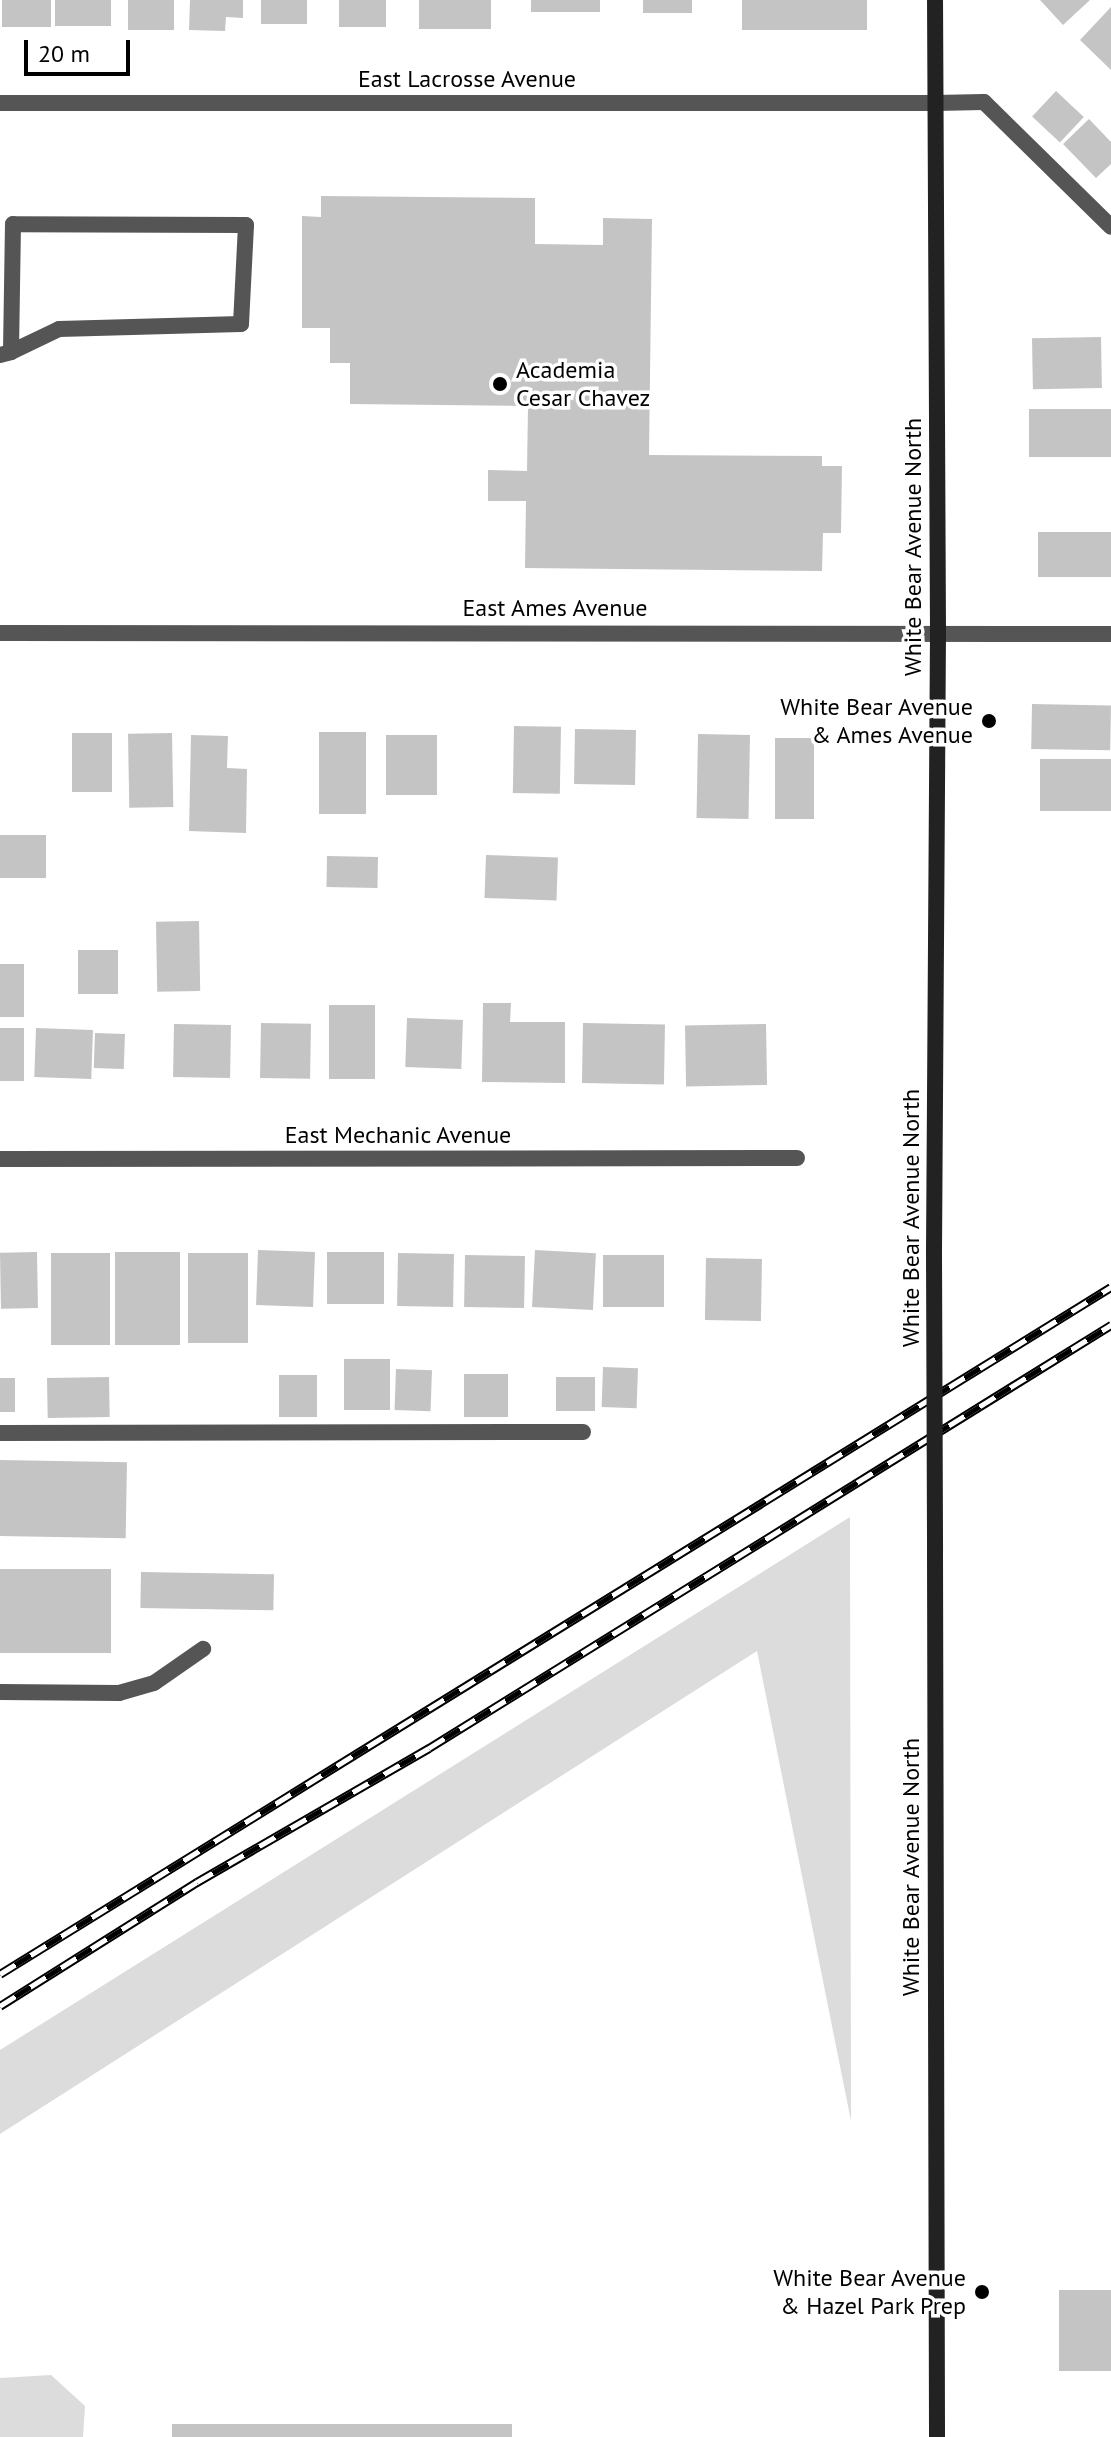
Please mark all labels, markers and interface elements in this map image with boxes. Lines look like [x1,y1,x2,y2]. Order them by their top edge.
scale bar [28,24,134,74]
text: 20 m [38,38,90,69]
street label: East Lacrosse Avenue [358,65,576,93]
place label: Academia Cesar Chavez [516,356,650,412]
marker: Academia Cesar Chavez [491,375,509,393]
street label: White Bear Avenue North [899,417,927,677]
street label: East Ames Avenue [462,594,648,622]
place label: White Bear Avenue & Ames Avenue [779,693,973,749]
marker: White Bear Avenue & Ames Avenue [980,712,998,730]
street label: White Bear Avenue North [897,1088,925,1348]
street label: East Mechanic Avenue [284,1121,512,1149]
street label: White Bear Avenue North [897,1737,925,1997]
place label: White Bear Avenue & Hazel Park Prep [772,2264,966,2320]
marker: White Bear Avenue & Hazel Park Prep [973,2283,991,2301]

